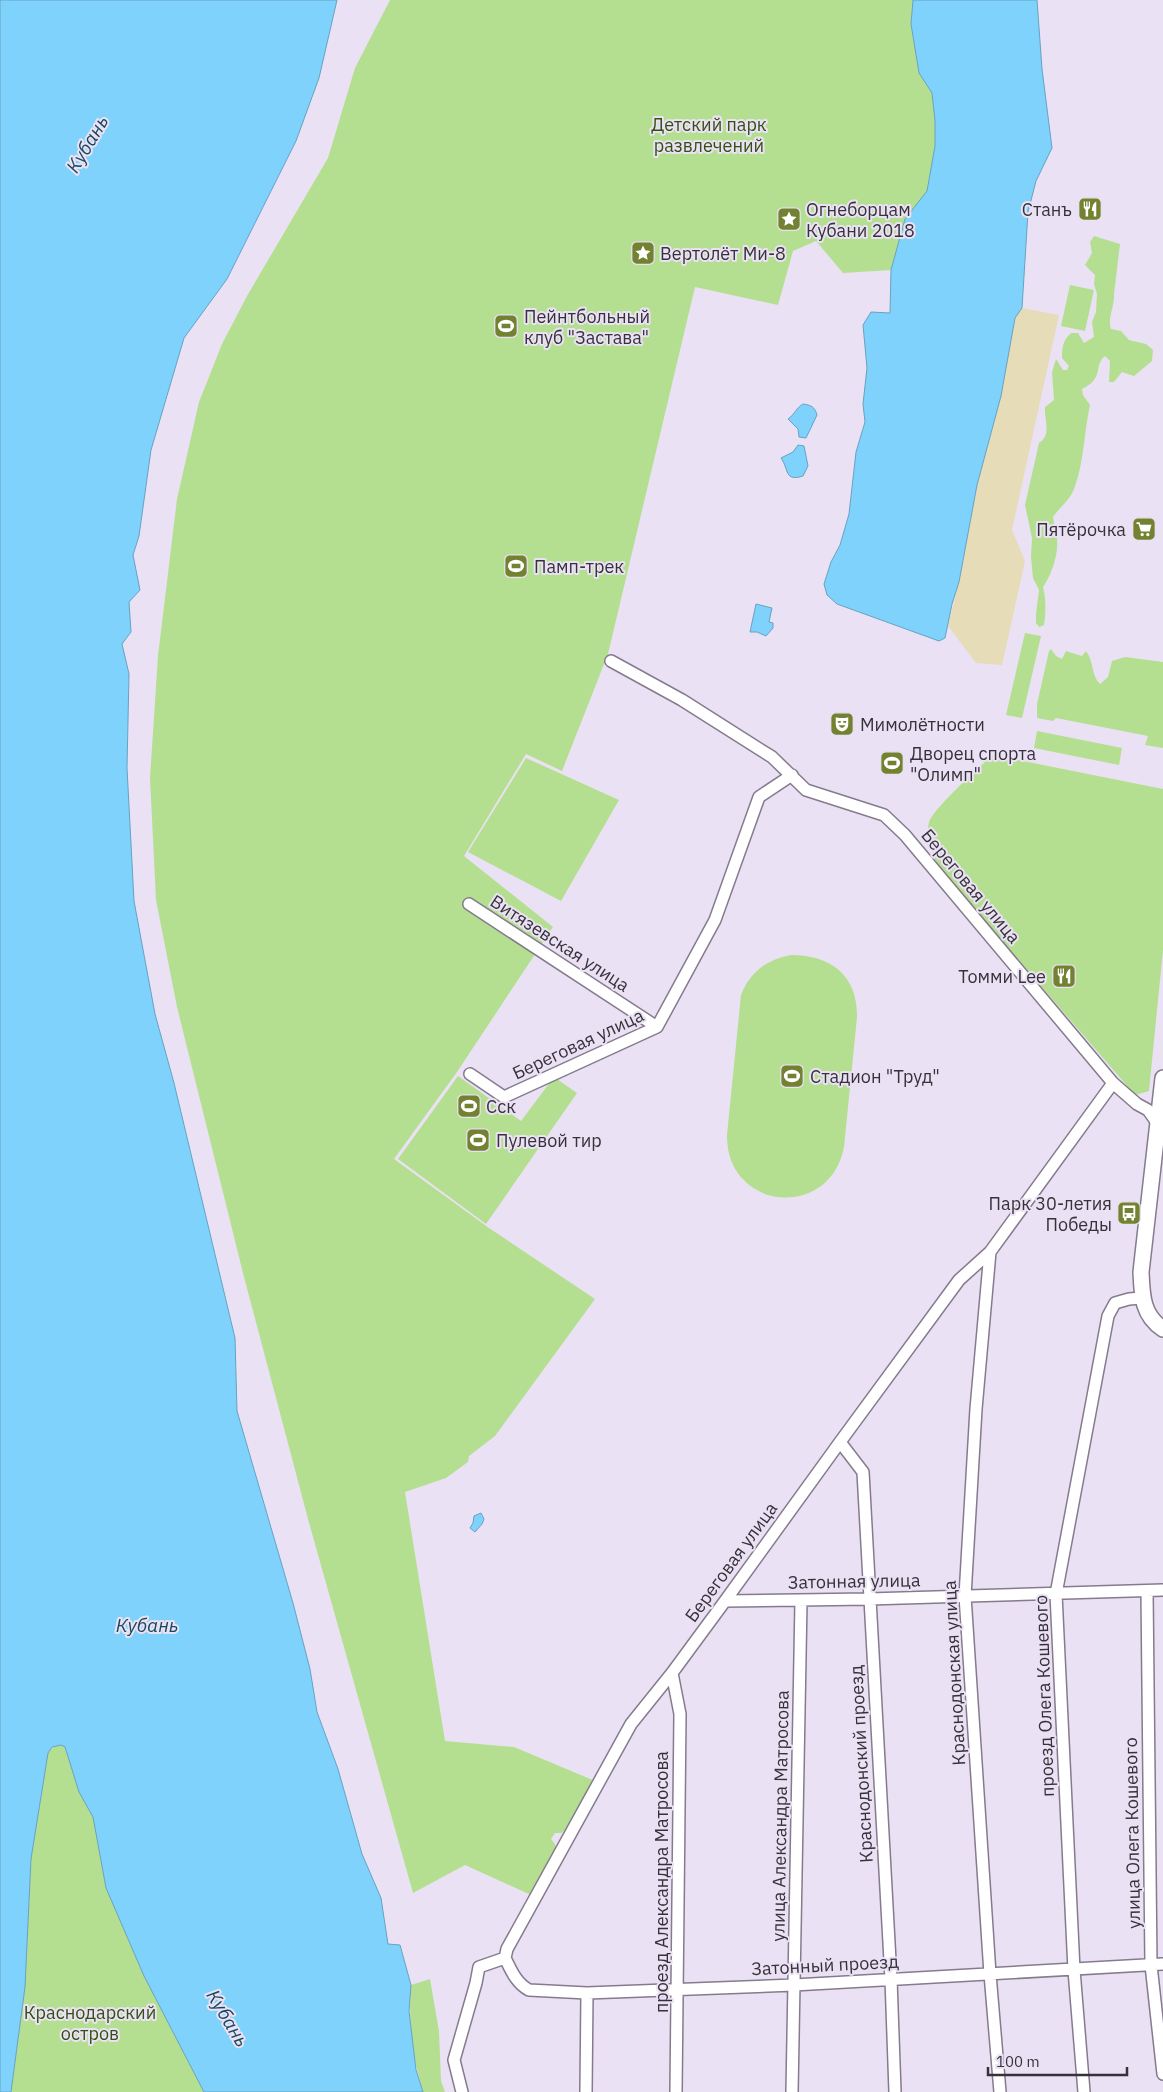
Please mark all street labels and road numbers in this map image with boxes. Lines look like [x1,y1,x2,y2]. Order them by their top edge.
street label: Береговая улица [916,824,1026,948]
street label: Витязевская улица [486,889,634,997]
street label: Береговая улица [509,1003,648,1085]
street label: Береговая улица [680,1497,782,1626]
street label: Затонная улица [787,1568,921,1594]
street label: Краснодонская улица [938,1580,970,1766]
street label: проезд Олега Кошевого [1029,1595,1059,1797]
street label: Краснодонский проезд [844,1664,878,1863]
street label: улица Александра Матросова [766,1690,794,1942]
street label: улица Олега Кошевого [1119,1737,1145,1929]
street label: проезд Александра Матросова [650,1751,673,2013]
street label: Затонный проезд [751,1950,900,1980]

